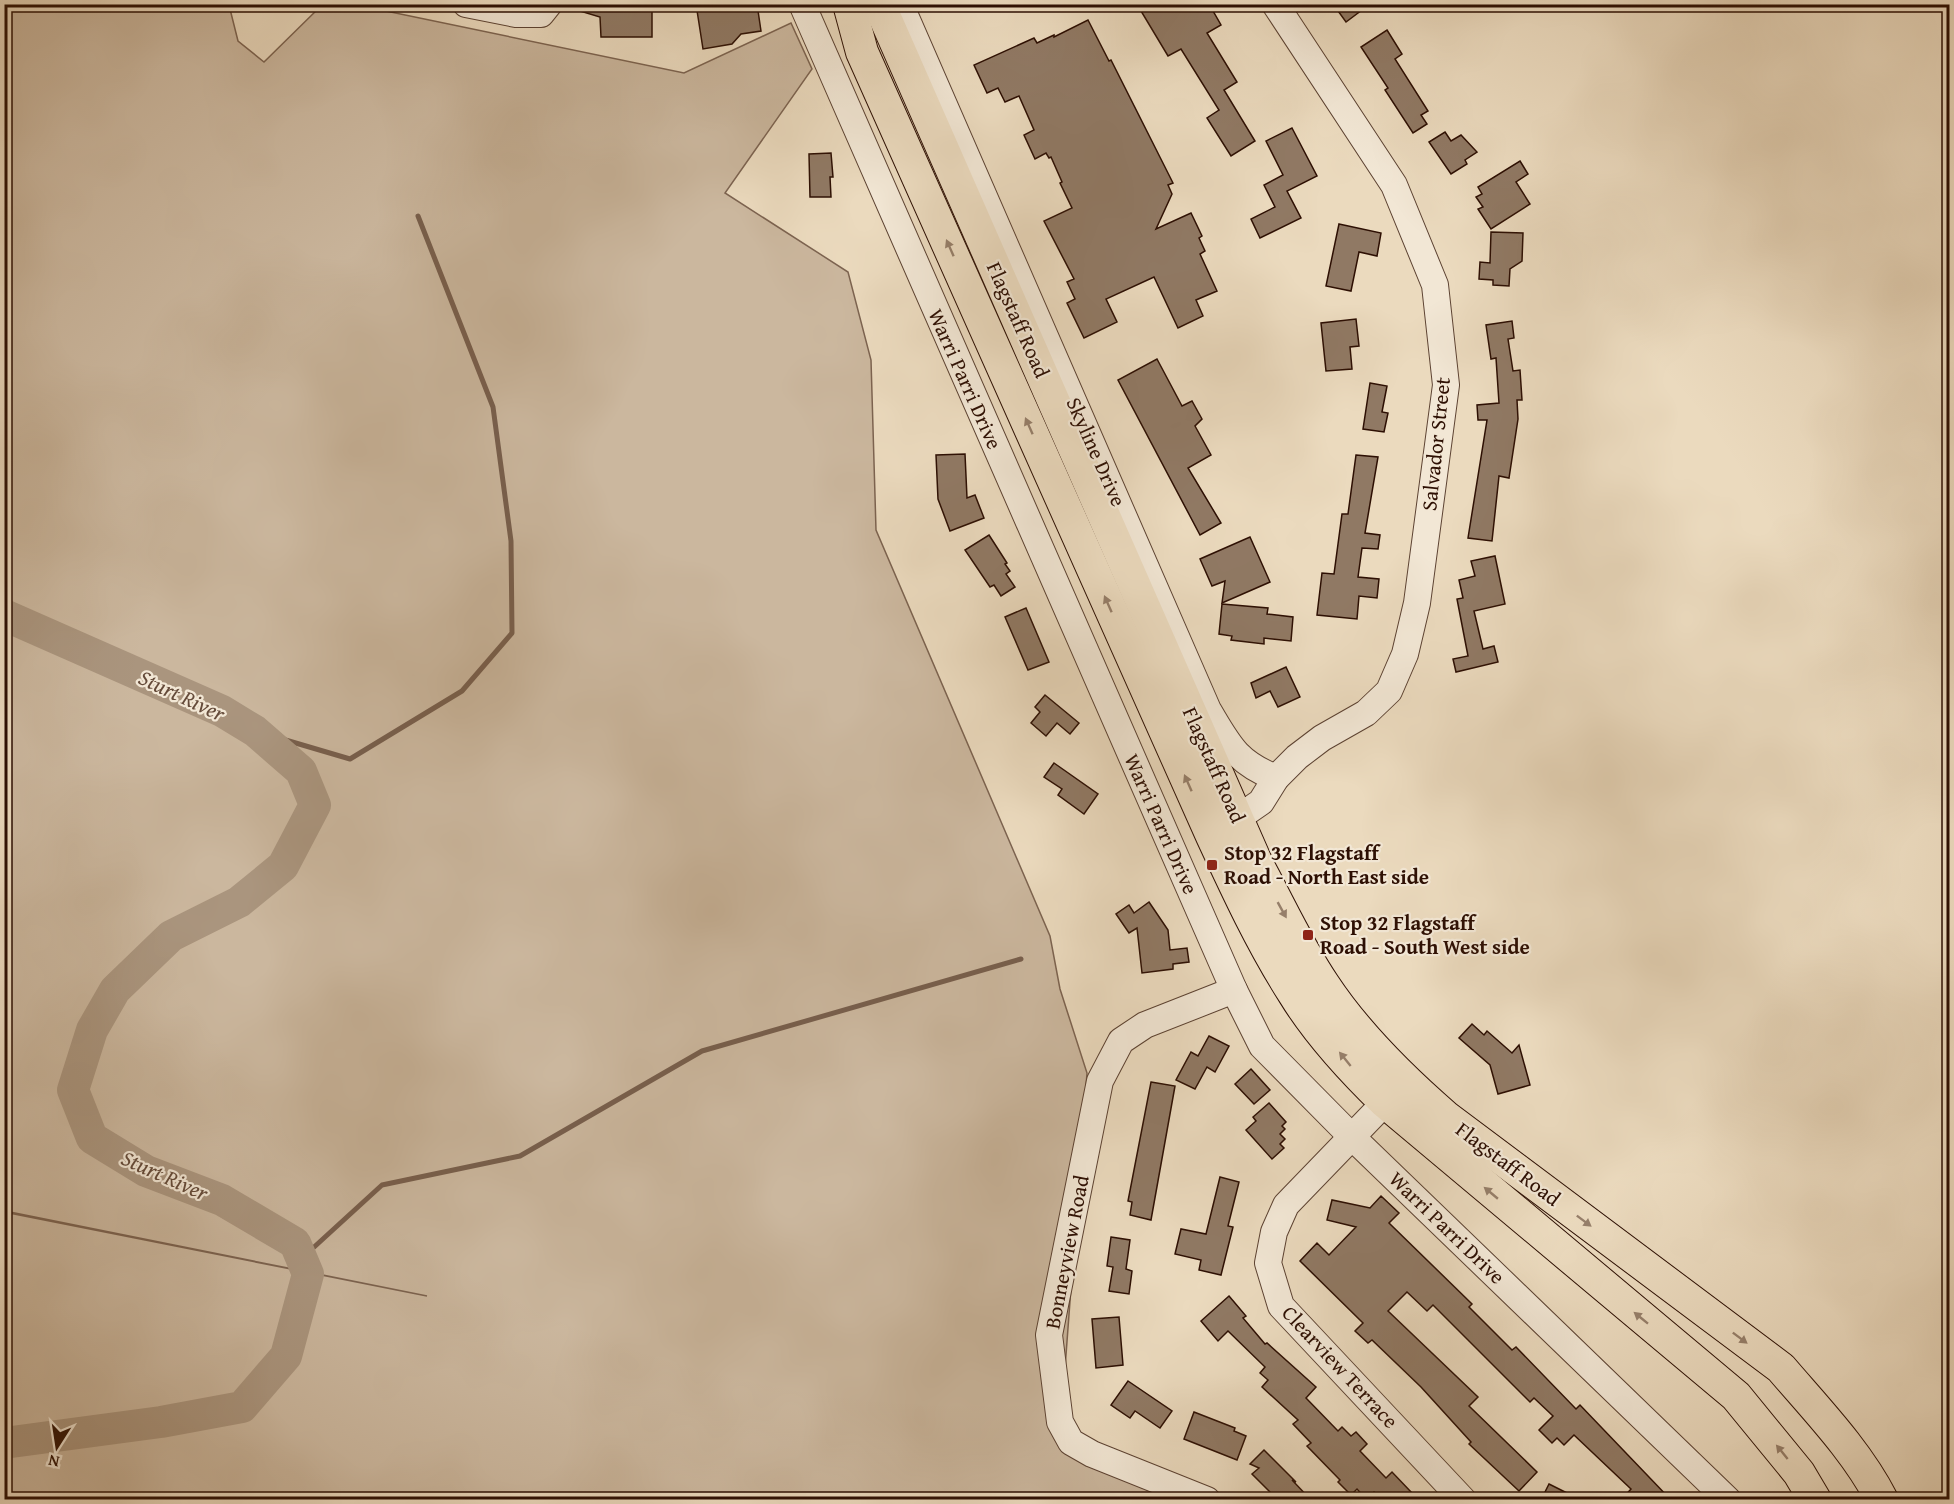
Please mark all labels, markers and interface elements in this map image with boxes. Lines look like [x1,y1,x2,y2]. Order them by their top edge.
one-way arrow [945,239,955,257]
street label: Flagstaff Road [979,257,1058,384]
street label: Warri Parri Drive [921,304,1010,454]
street label: Salvador Street [1413,375,1458,512]
street label: Skyline Drive [1059,392,1134,511]
one-way arrow [1024,417,1034,435]
one-way arrow [1104,596,1113,613]
water label: Sturt River [134,661,231,729]
street label: Flagstaff Road [1175,702,1254,829]
street label: Warri Parri Drive [1117,749,1206,899]
one-way arrow [1183,774,1192,791]
place label: Stop 32 Flagstaff Road - North East side [1224,837,1429,892]
marker: Stop 32 Flagstaff Road - North East side [1205,858,1219,872]
one-way arrow [1277,902,1287,919]
place label: Stop 32 Flagstaff Road - South West side [1320,907,1530,962]
marker: Stop 32 Flagstaff Road - South West side [1301,928,1315,942]
one-way arrow [1339,1051,1352,1067]
street label: Flagstaff Road [1449,1114,1568,1214]
water label: Sturt River [116,1142,214,1209]
street label: Warri Parri Drive [1382,1164,1513,1291]
street label: Bonneyview Road [1036,1172,1097,1332]
one-way arrow [1484,1187,1499,1200]
one-way arrow [1575,1215,1591,1227]
street label: Clearview Terrace [1275,1298,1406,1435]
one-way arrow [1633,1311,1649,1324]
one-way arrow [1732,1331,1748,1344]
north arrow [27,1417,87,1477]
one-way arrow [1775,1444,1788,1460]
text: N [46,1449,62,1475]

